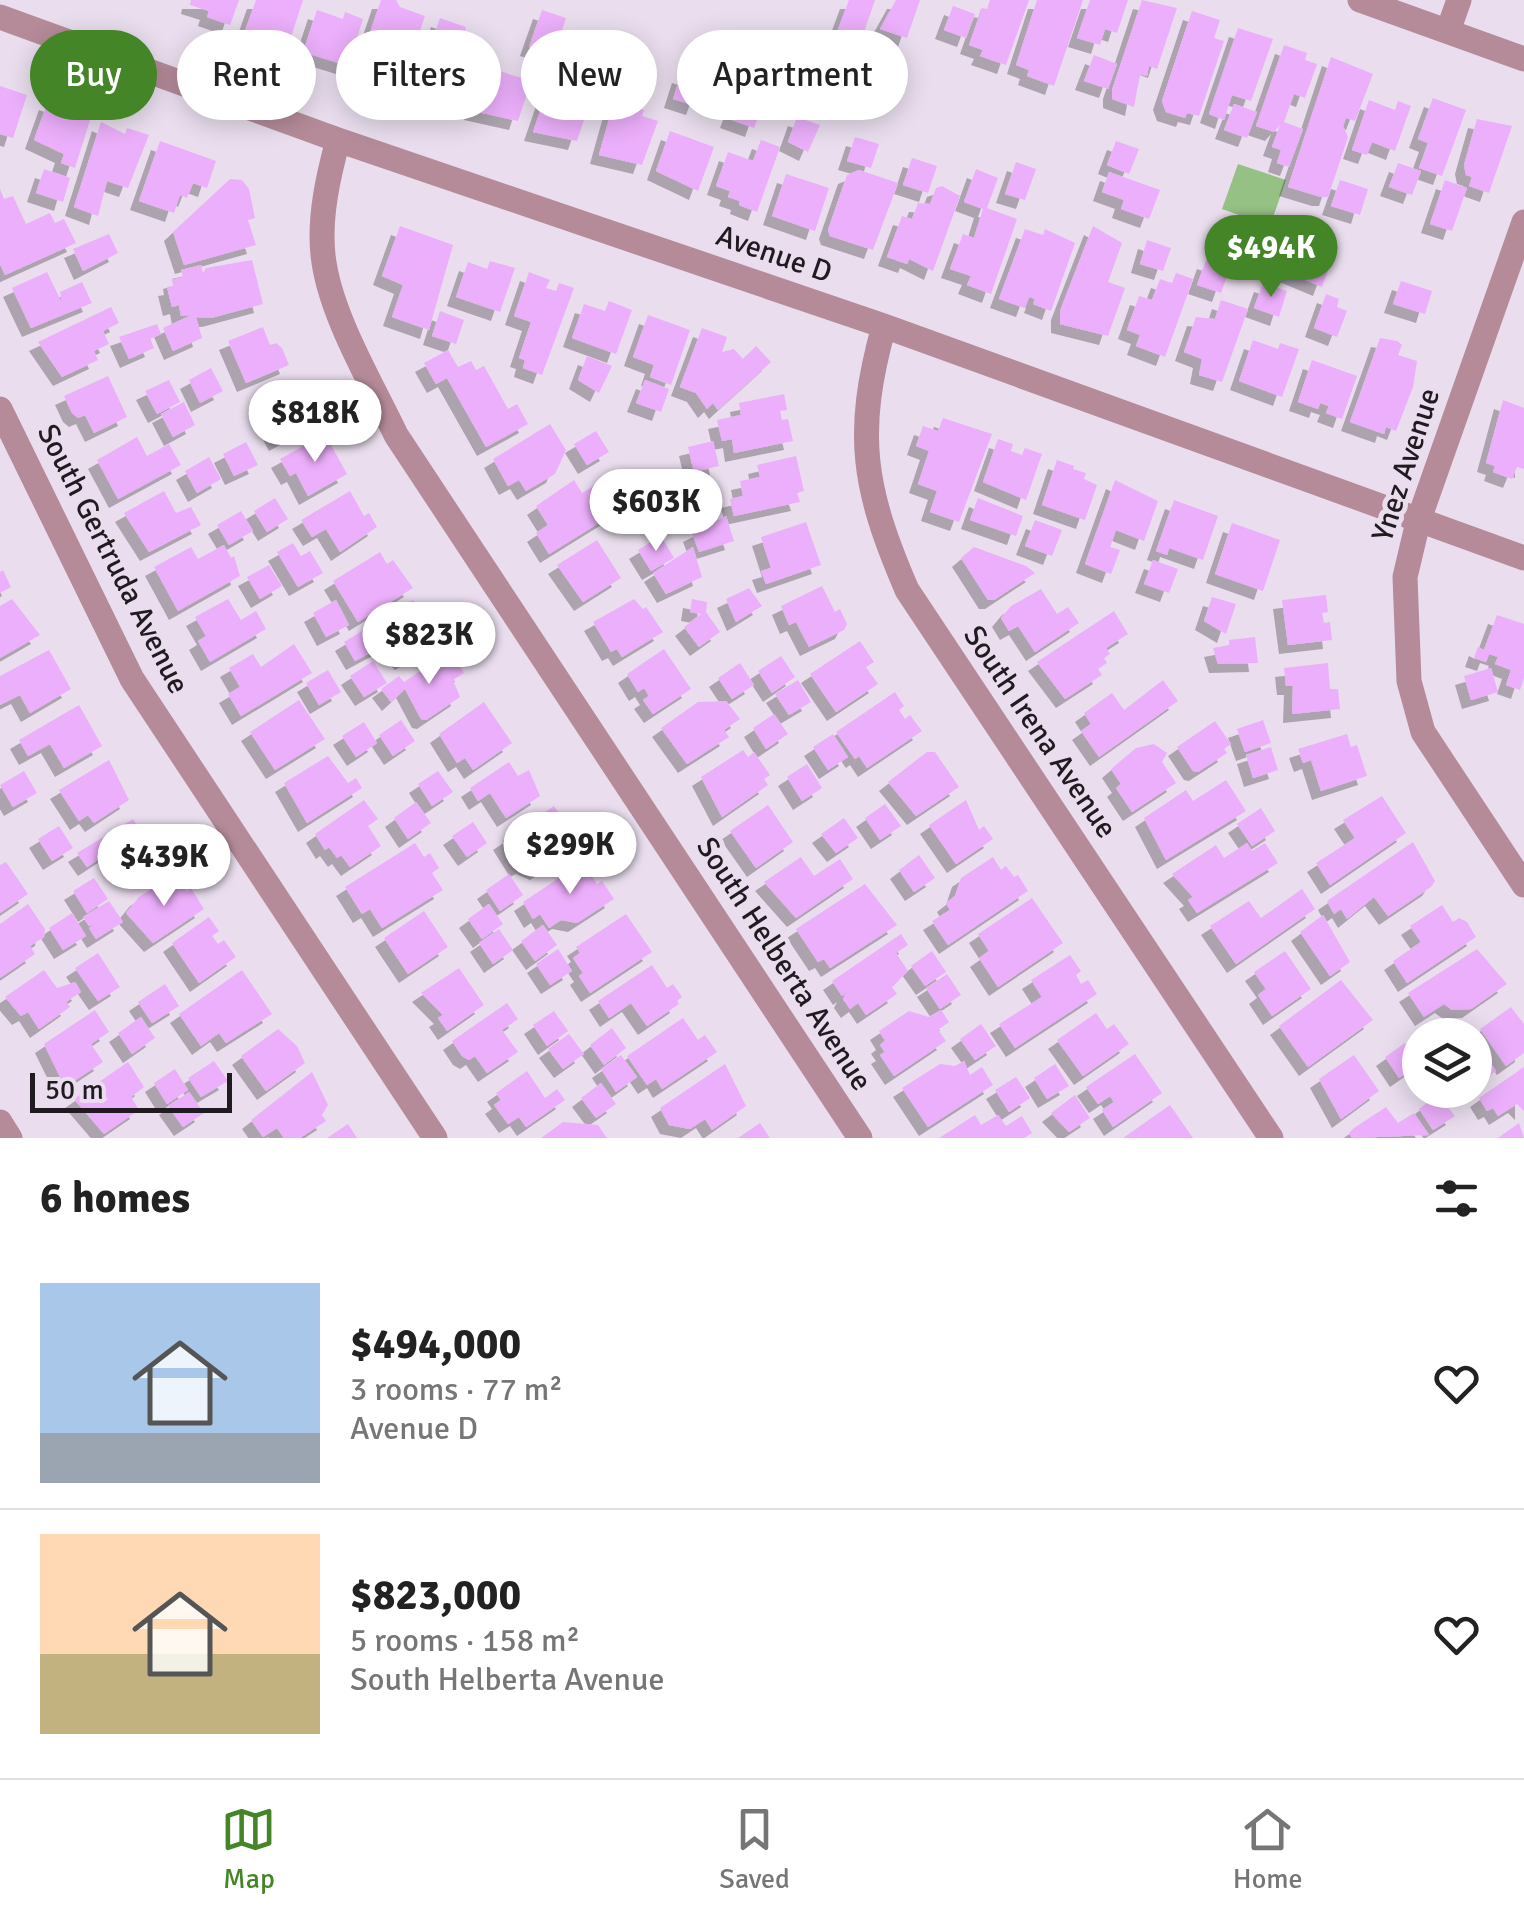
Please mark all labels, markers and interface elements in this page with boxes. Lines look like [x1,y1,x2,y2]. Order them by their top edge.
chip: Buy [30,30,157,120]
chip: Rent [177,30,316,120]
chip: Filters [336,30,501,120]
chip: New [521,30,657,120]
chip: Apartment [677,30,908,120]
pin: $494K [1201,215,1341,300]
street label: Avenue D [711,217,837,291]
text: $494K [1227,228,1315,267]
pin: $818K [245,380,385,465]
street label: Ynez Avenue [1364,384,1448,546]
text: $818K [271,393,359,432]
street label: South Gertruda Avenue [29,418,197,700]
pin: $603K [586,469,726,554]
text: $603K [612,482,700,521]
pin: $823K [359,602,499,687]
text: $823K [385,615,473,654]
street label: South Irena Avenue [955,619,1125,845]
pin: $299K [500,812,640,897]
pin: $439K [94,824,234,909]
text: $299K [526,825,614,864]
street label: South Helberta Avenue [688,830,880,1098]
text: $439K [120,837,208,876]
map controls [1402,1018,1492,1108]
button: layers [1402,1018,1492,1108]
scale bar [30,1068,232,1112]
text: 50 m [45,1073,104,1107]
icon: filters [1429,1171,1484,1226]
text: 6 homes [40,1173,190,1224]
text: $494,000 [350,1319,521,1370]
icon: home [120,1323,240,1443]
icon: heart [1429,1356,1484,1411]
text: 3 rooms · 77 m² [350,1370,563,1409]
text: Avenue D [350,1409,478,1448]
text: $823,000 [350,1570,521,1621]
icon: home [120,1574,240,1694]
icon: heart [1429,1607,1484,1662]
text: 5 rooms · 158 m² [350,1621,580,1660]
text: South Helberta Avenue [350,1660,664,1699]
tab: Map [221,1802,276,1896]
tab: Saved [719,1802,790,1896]
tab: Home [1233,1802,1303,1896]

